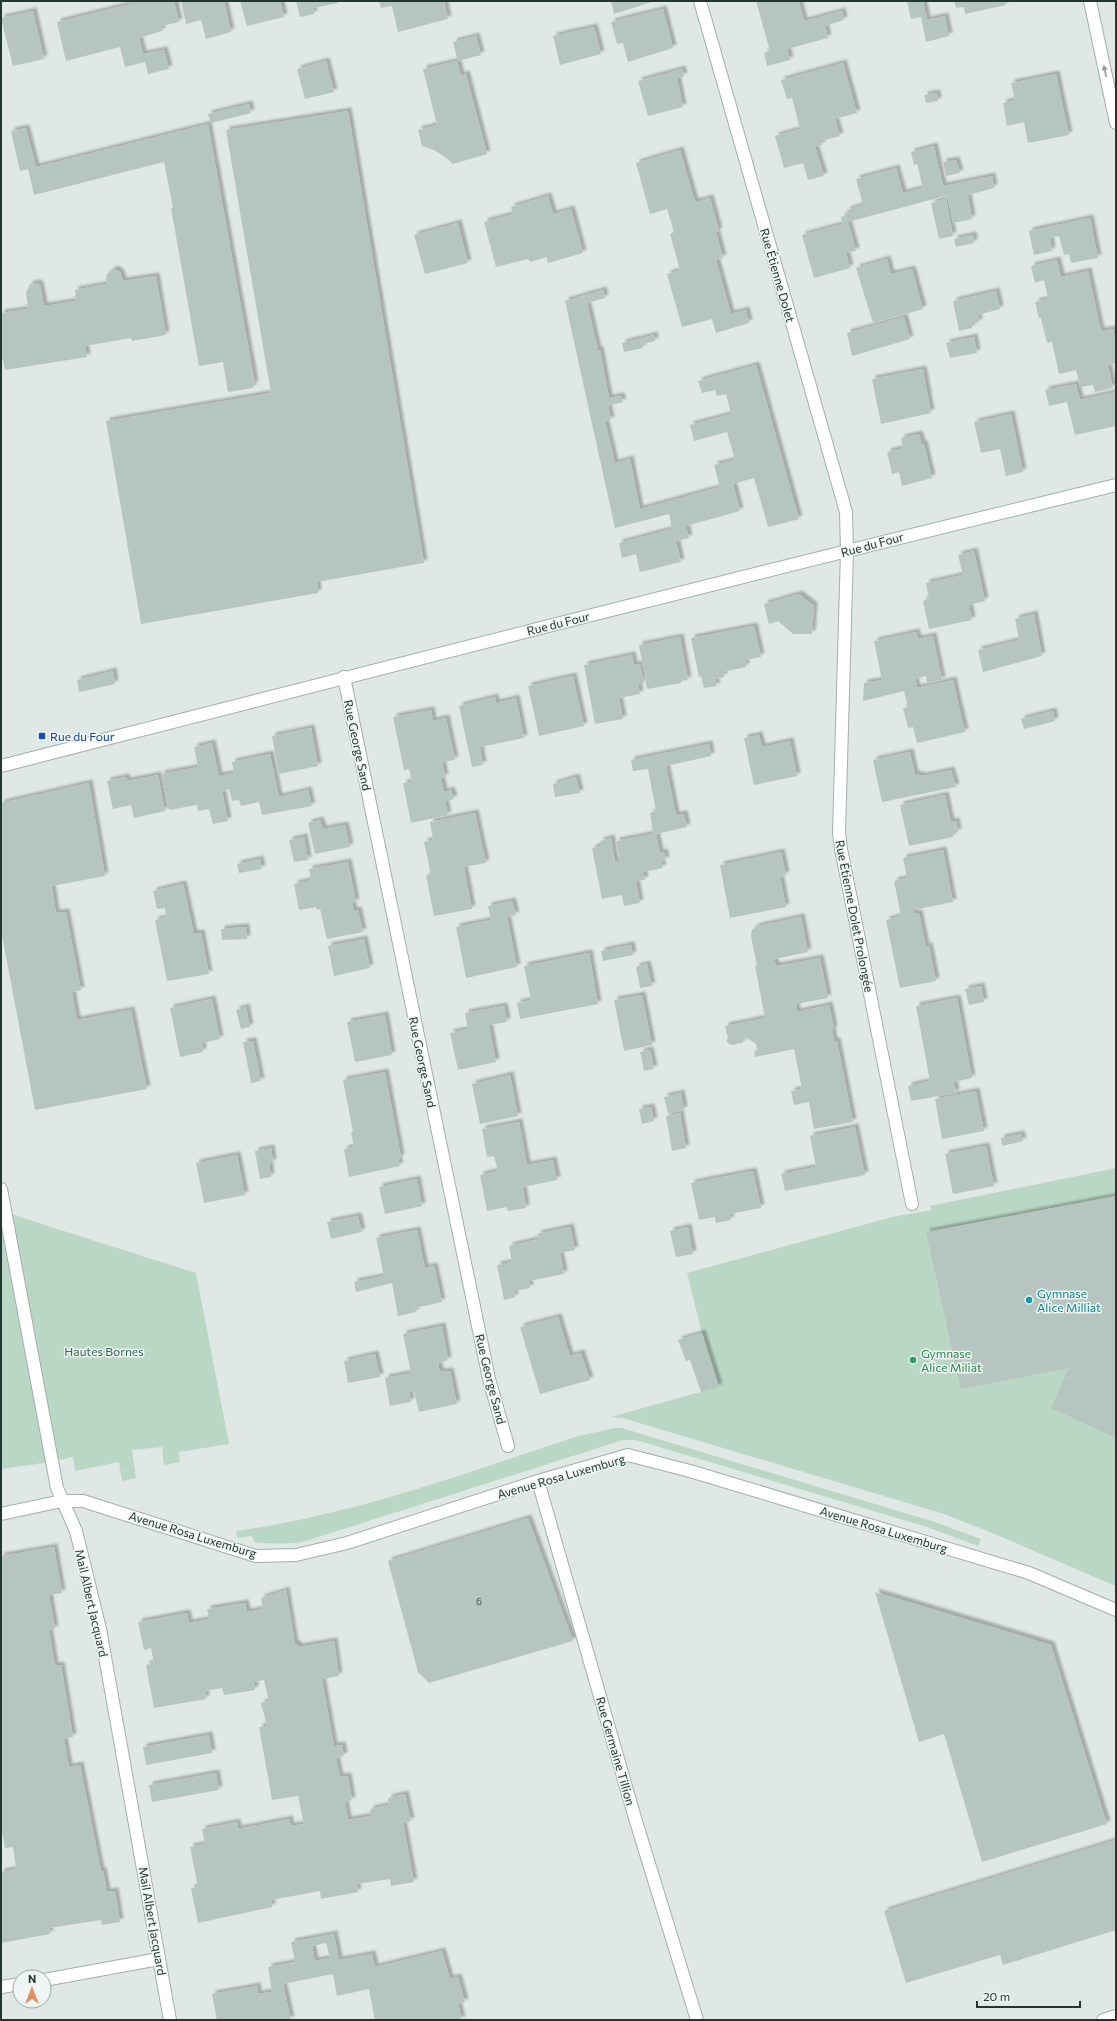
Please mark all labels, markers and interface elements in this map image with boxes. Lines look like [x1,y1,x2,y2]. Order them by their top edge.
one-way arrow [1101,65,1107,77]
street label: Rue Étienne Dolet [758,226,798,324]
street label: Rue du Four [839,529,905,559]
street label: Rue du Four [525,608,591,638]
street label: Rue George Sand [342,698,374,792]
place label: Rue du Four [50,729,115,743]
marker: Rue du Four [37,731,47,741]
street label: Rue Étienne Dolet Prolongée [833,839,877,993]
street label: Rue George Sand [407,1015,439,1109]
place label: Gymnase Alice Milliat [1037,1286,1101,1314]
marker: Gymnase Alice Milliat [1024,1295,1034,1305]
street label: Rue George Sand [473,1332,509,1426]
park label: Hautes Bornes [64,1344,144,1358]
place label: Gymnase Alice Miliat [921,1346,982,1374]
marker: Gymnase Alice Miliat [908,1355,918,1365]
street label: Avenue Rosa Luxemburg [495,1451,627,1501]
street label: Avenue Rosa Luxemburg [819,1503,950,1555]
street label: Avenue Rosa Luxemburg [128,1508,259,1560]
street label: Mail Albert Jacquard [72,1548,111,1658]
house number: 6 [476,1595,482,1607]
street label: Rue Germaine Tillion [594,1695,638,1807]
street label: Mail Albert Jacquard [136,1866,169,1977]
north arrow [12,1969,52,2009]
text: N [28,1972,36,1985]
scale bar [977,1983,1080,2009]
text: 20 m [983,1989,1010,2003]

